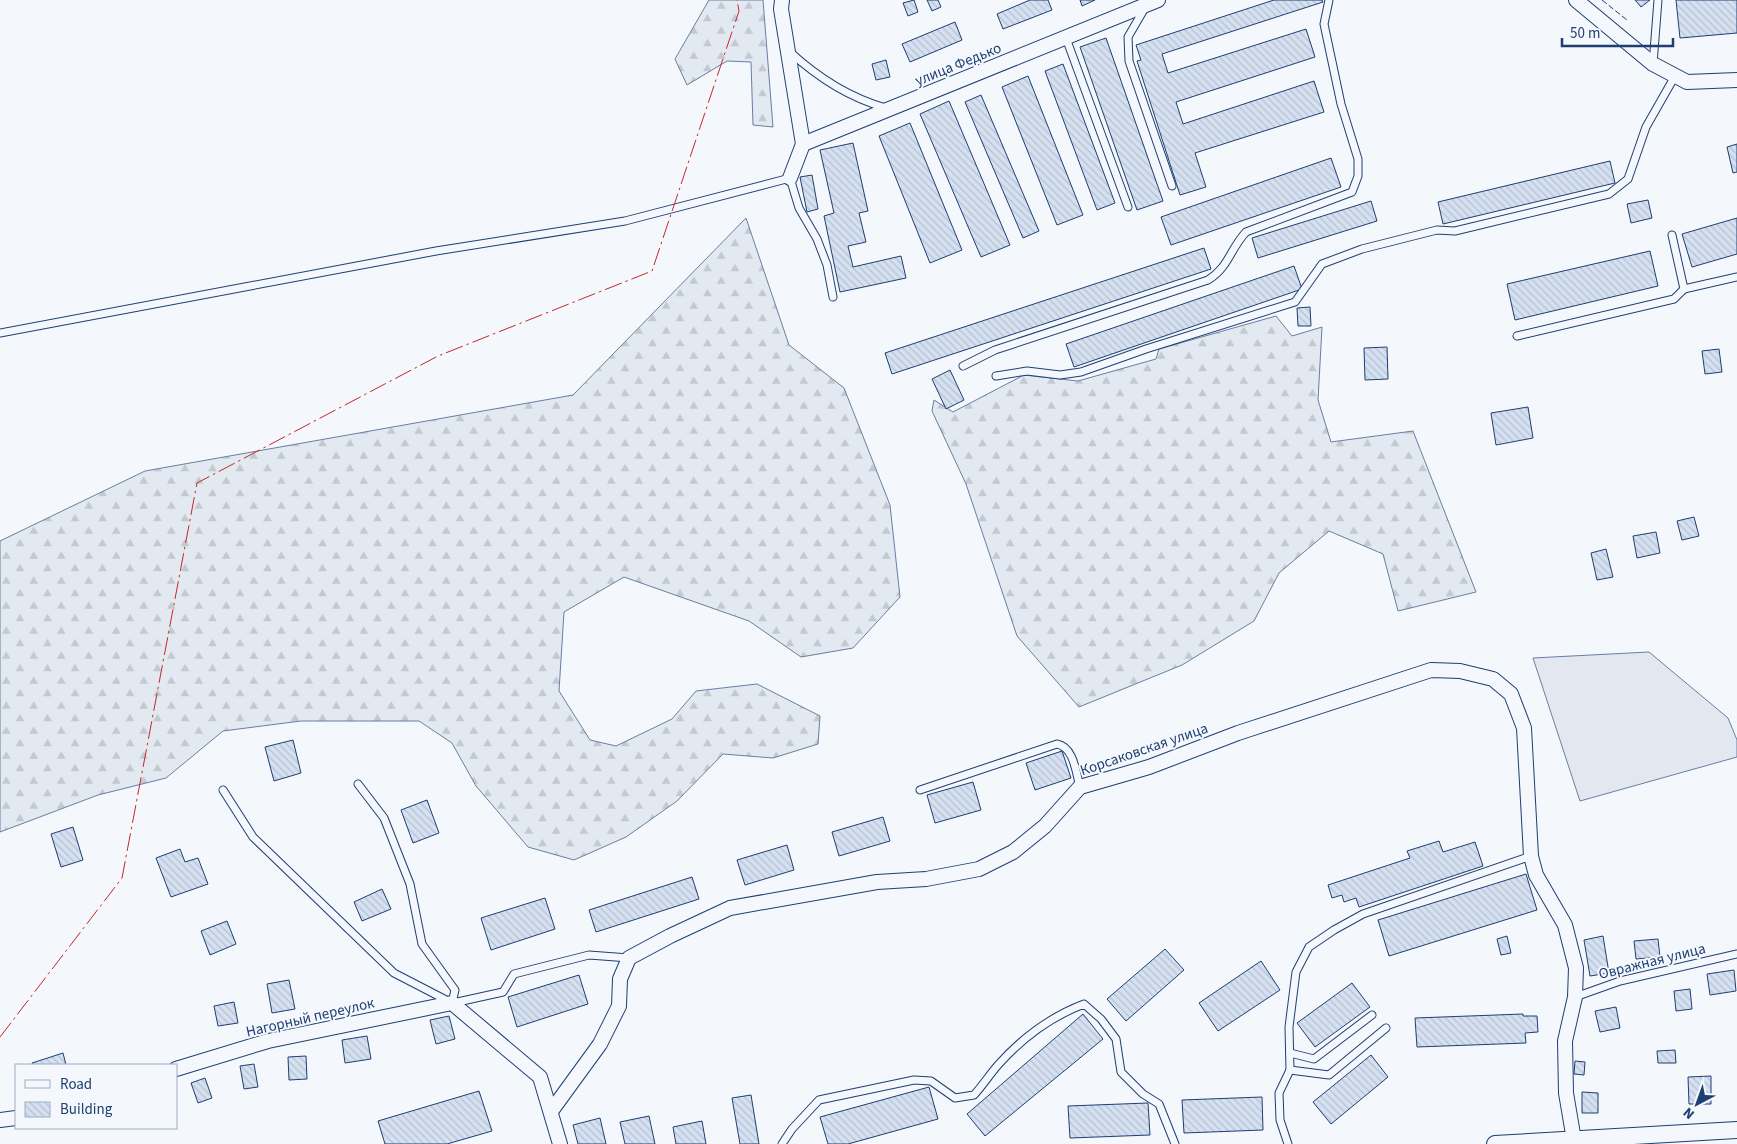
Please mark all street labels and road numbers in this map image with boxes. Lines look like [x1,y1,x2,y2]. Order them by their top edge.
street label: улица Федько [912,38,1004,91]
street label: Корсаковская улица [1077,718,1211,781]
street label: Овражная улица [1596,938,1708,985]
street label: Нагорный переулок [244,992,377,1042]

